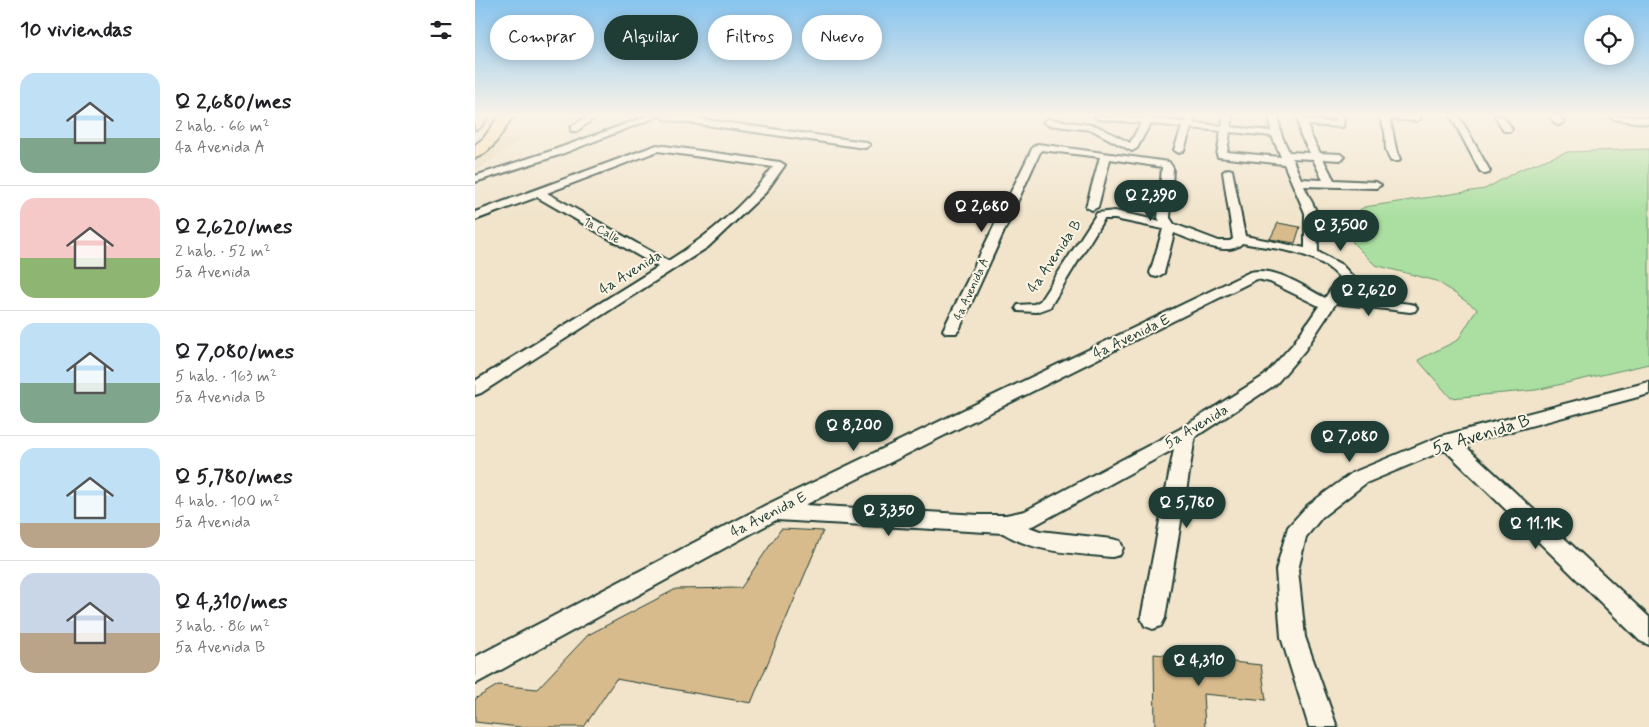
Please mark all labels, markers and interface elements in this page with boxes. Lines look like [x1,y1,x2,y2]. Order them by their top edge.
chip: Comprar [490,15,594,60]
chip: Alquilar [604,15,698,60]
chip: Filtros [708,15,792,60]
chip: Nuevo [802,15,882,60]
map controls [1584,15,1634,65]
button: locate [1584,15,1634,65]
text: 10 viviendas [20,16,132,44]
icon: filters [427,16,455,44]
text: Q 2,680/mes [175,88,291,116]
icon: home [60,93,120,153]
text: 2 hab. · 66 m² [175,116,270,137]
text: 4a Avenida A [175,137,265,158]
pin: Q 2,390 [1105,180,1197,222]
text: Q 2,390 [1125,185,1177,206]
pin: Q 2,680 [936,190,1028,233]
text: Q 2,680 [955,196,1009,217]
pin: Q 3,500 [1295,210,1387,252]
text: Q 2,620/mes [175,213,293,241]
street label: 1a Calle [580,214,623,248]
text: Q 3,500 [1314,215,1368,236]
street label: 4a Avenida B [1023,216,1087,297]
icon: home [60,218,120,278]
text: 2 hab. · 52 m² [175,241,271,262]
street label: 4a Avenida [595,246,666,300]
street label: 4a Avenida A [950,255,993,323]
text: 5a Avenida [175,262,251,283]
pin: Q 2,620 [1323,274,1415,317]
text: Q 2,620 [1342,280,1396,301]
street label: 4a Avenida E [1090,309,1174,364]
text: Q 7,080/mes [175,338,294,366]
icon: home [60,343,120,403]
text: 5 hab. · 163 m² [175,366,277,387]
text: 5a Avenida B [175,387,265,408]
street label: 5a Avenida [1161,400,1232,454]
street label: 5a Avenida B [1429,409,1533,461]
pin: Q 8,200 [808,410,900,452]
text: Q 8,200 [826,415,882,436]
pin: Q 7,080 [1304,420,1396,463]
text: Q 7,080 [1322,426,1378,447]
text: Q 5,780/mes [175,463,293,491]
icon: home [60,468,120,528]
pin: Q 5,780 [1141,486,1233,529]
street label: 4a Avenida E [727,487,810,543]
text: 4 hab. · 100 m² [175,491,280,512]
text: Q 5,780 [1160,492,1214,513]
pin: Q 3,350 [843,494,935,537]
text: Q 3,350 [863,500,915,521]
pin: Q 11.1K [1490,508,1582,550]
text: 5a Avenida [175,512,251,533]
text: Q 11.1K [1510,513,1562,534]
text: Q 4,310/mes [175,588,287,616]
icon: home [60,593,120,653]
text: 3 hab. · 86 m² [175,616,270,637]
text: 5a Avenida B [175,637,265,658]
pin: Q 4,310 [1153,644,1245,687]
text: Q 4,310 [1174,650,1224,671]

